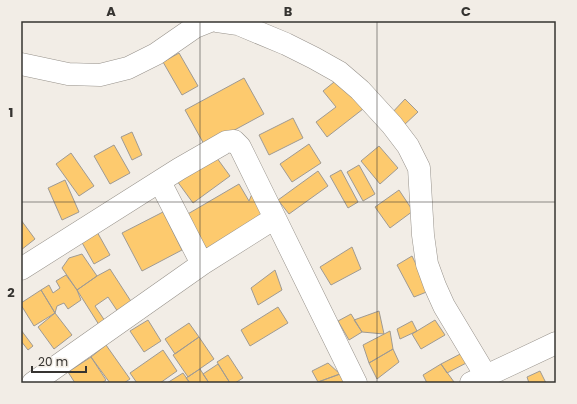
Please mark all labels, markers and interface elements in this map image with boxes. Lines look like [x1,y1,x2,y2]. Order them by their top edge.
text: A [106,2,116,21]
text: B [284,2,293,21]
text: C [461,2,471,21]
text: 1 [9,103,13,122]
text: 2 [7,283,15,302]
scale bar [32,348,86,374]
text: 20 m [38,353,68,370]

